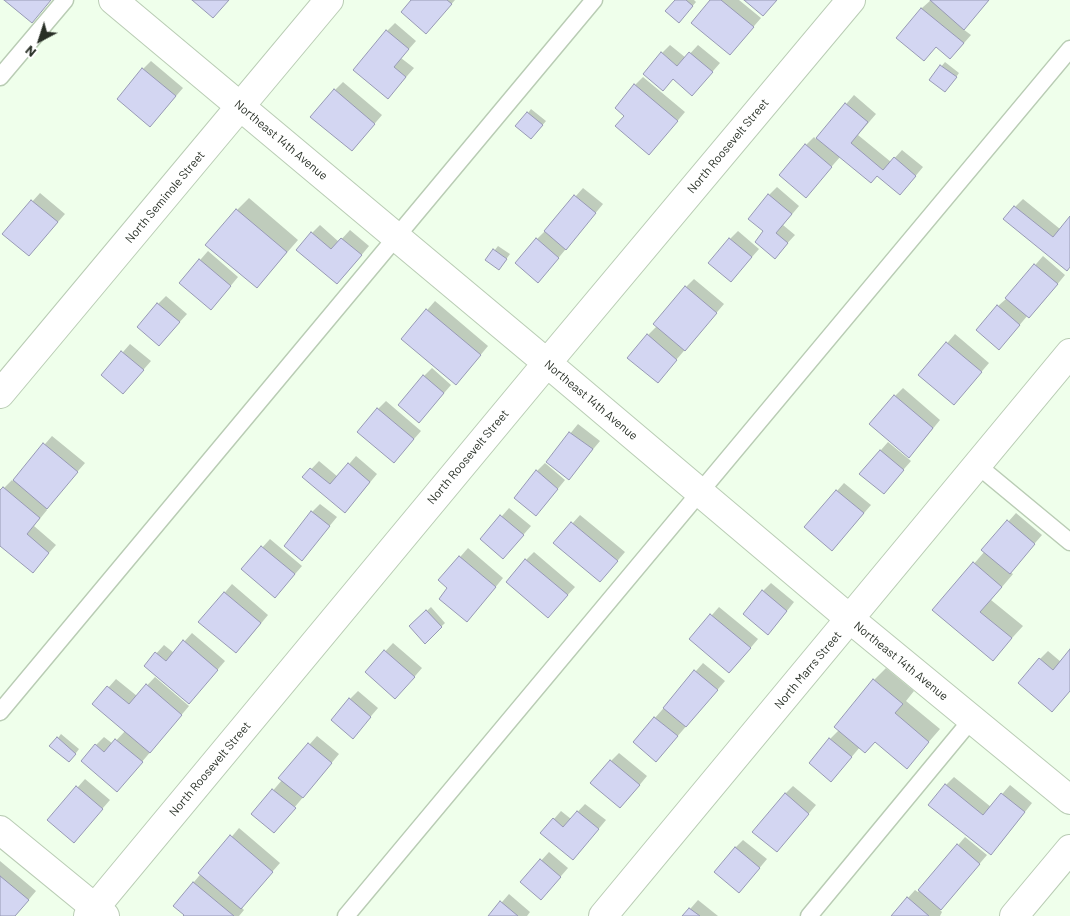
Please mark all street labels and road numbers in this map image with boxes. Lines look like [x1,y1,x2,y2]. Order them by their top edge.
street label: North Roosevelt Street [684,96,772,196]
street label: Northeast 14th Avenue [232,97,330,183]
street label: North Seminole Street [122,148,208,246]
street label: Northeast 14th Avenue [542,357,640,443]
street label: North Roosevelt Street [424,407,512,507]
street label: Northeast 14th Avenue [851,619,951,703]
street label: North Marrs Street [771,628,845,712]
street label: North Roosevelt Street [166,719,254,819]

